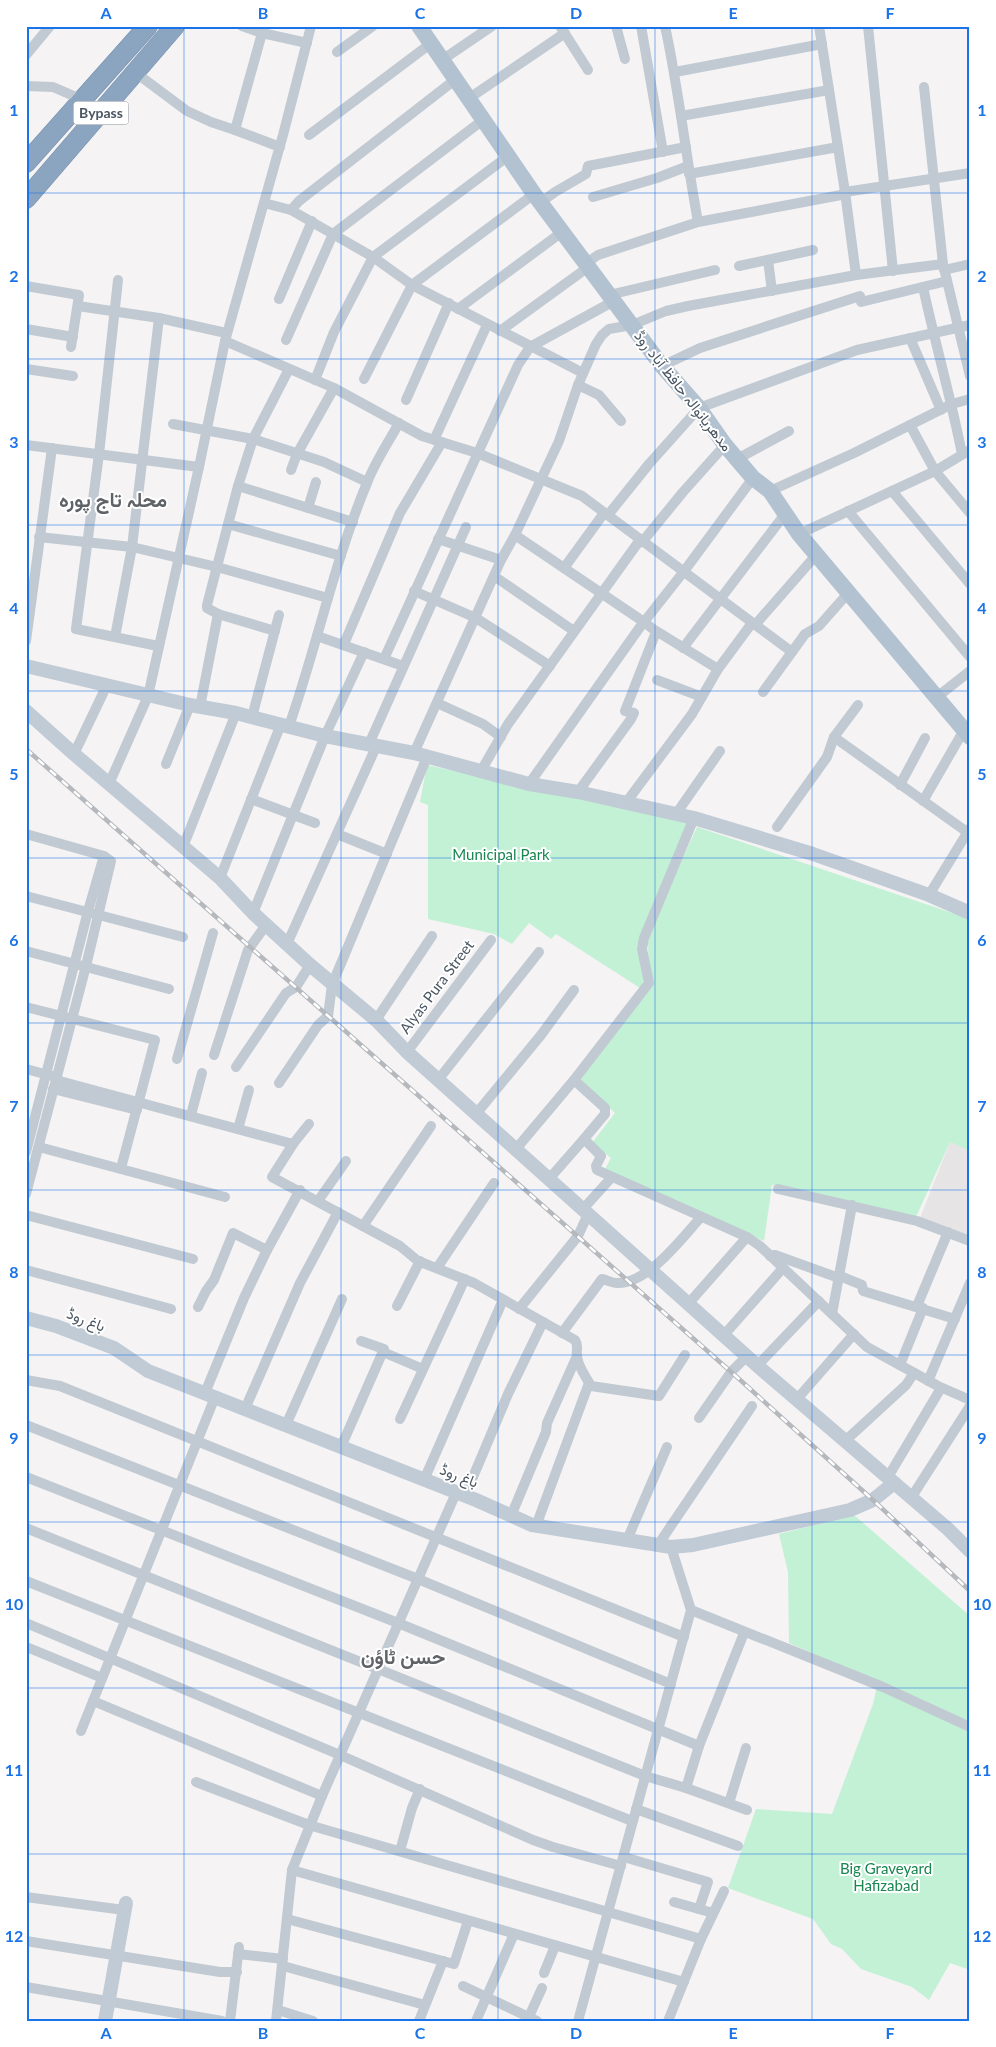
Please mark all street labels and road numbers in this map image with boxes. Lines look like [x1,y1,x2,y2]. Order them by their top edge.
road number: Bypass [74,102,128,125]
street label: مدھریانوالہ حافظ آباد روڈ [630,326,736,455]
street label: Alyas Pura Street [395,936,478,1037]
street label: باغ روڈ [64,1304,108,1337]
street label: باغ روڈ [437,1460,481,1493]

